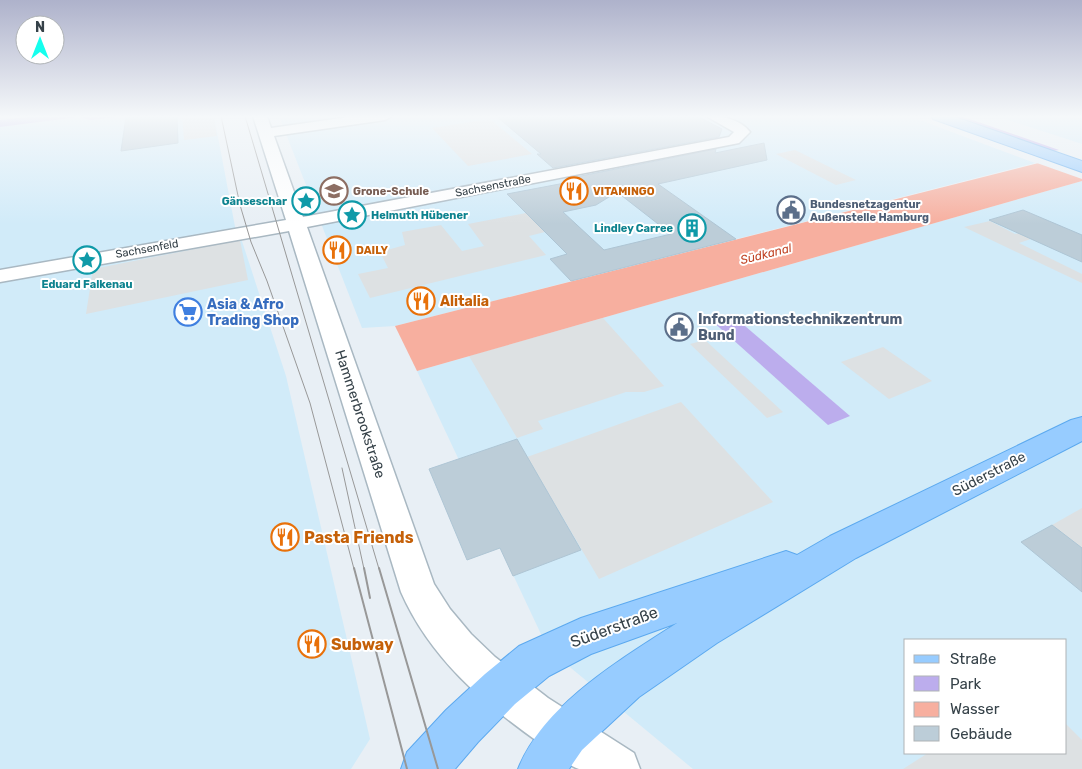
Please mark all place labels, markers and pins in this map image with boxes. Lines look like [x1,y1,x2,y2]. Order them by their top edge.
school or university icon: Grone-Schule [319,176,349,206]
restaurant icon: VITAMINGO [559,176,589,206]
place label: Grone-Schule [353,185,429,198]
place label: VITAMINGO [593,185,655,198]
place icon: Gänseschar [291,186,321,216]
place label: Gänseschar [222,195,287,208]
public building icon: Bundesnetzagentur Außenstelle Hamburg [776,195,806,225]
place label: Bundesnetzagentur Außenstelle Hamburg [810,198,929,224]
place icon: Helmuth Hübener [337,200,367,230]
place label: Helmuth Hübener [371,209,468,222]
building icon: Lindley Carree [677,213,707,243]
place label: Lindley Carree [594,222,673,235]
restaurant icon: DAILY [322,235,352,265]
place label: DAILY [356,244,389,257]
place icon: Eduard Falkenau [72,245,102,275]
place label: Eduard Falkenau [41,278,133,291]
restaurant icon: Alitalia [406,286,436,316]
place label: Alitalia [440,293,489,310]
place label: Asia & Afro Trading Shop [207,296,299,329]
supermarket icon: Asia & Afro Trading Shop [173,297,203,327]
place label: Informationstechnikzentrum Bund [698,311,902,344]
public building icon: Informationstechnikzentrum Bund [664,312,694,342]
restaurant icon: Pasta Friends [270,522,300,552]
place label: Pasta Friends [304,528,414,547]
restaurant icon: Subway [297,629,327,659]
place label: Subway [331,635,394,654]

